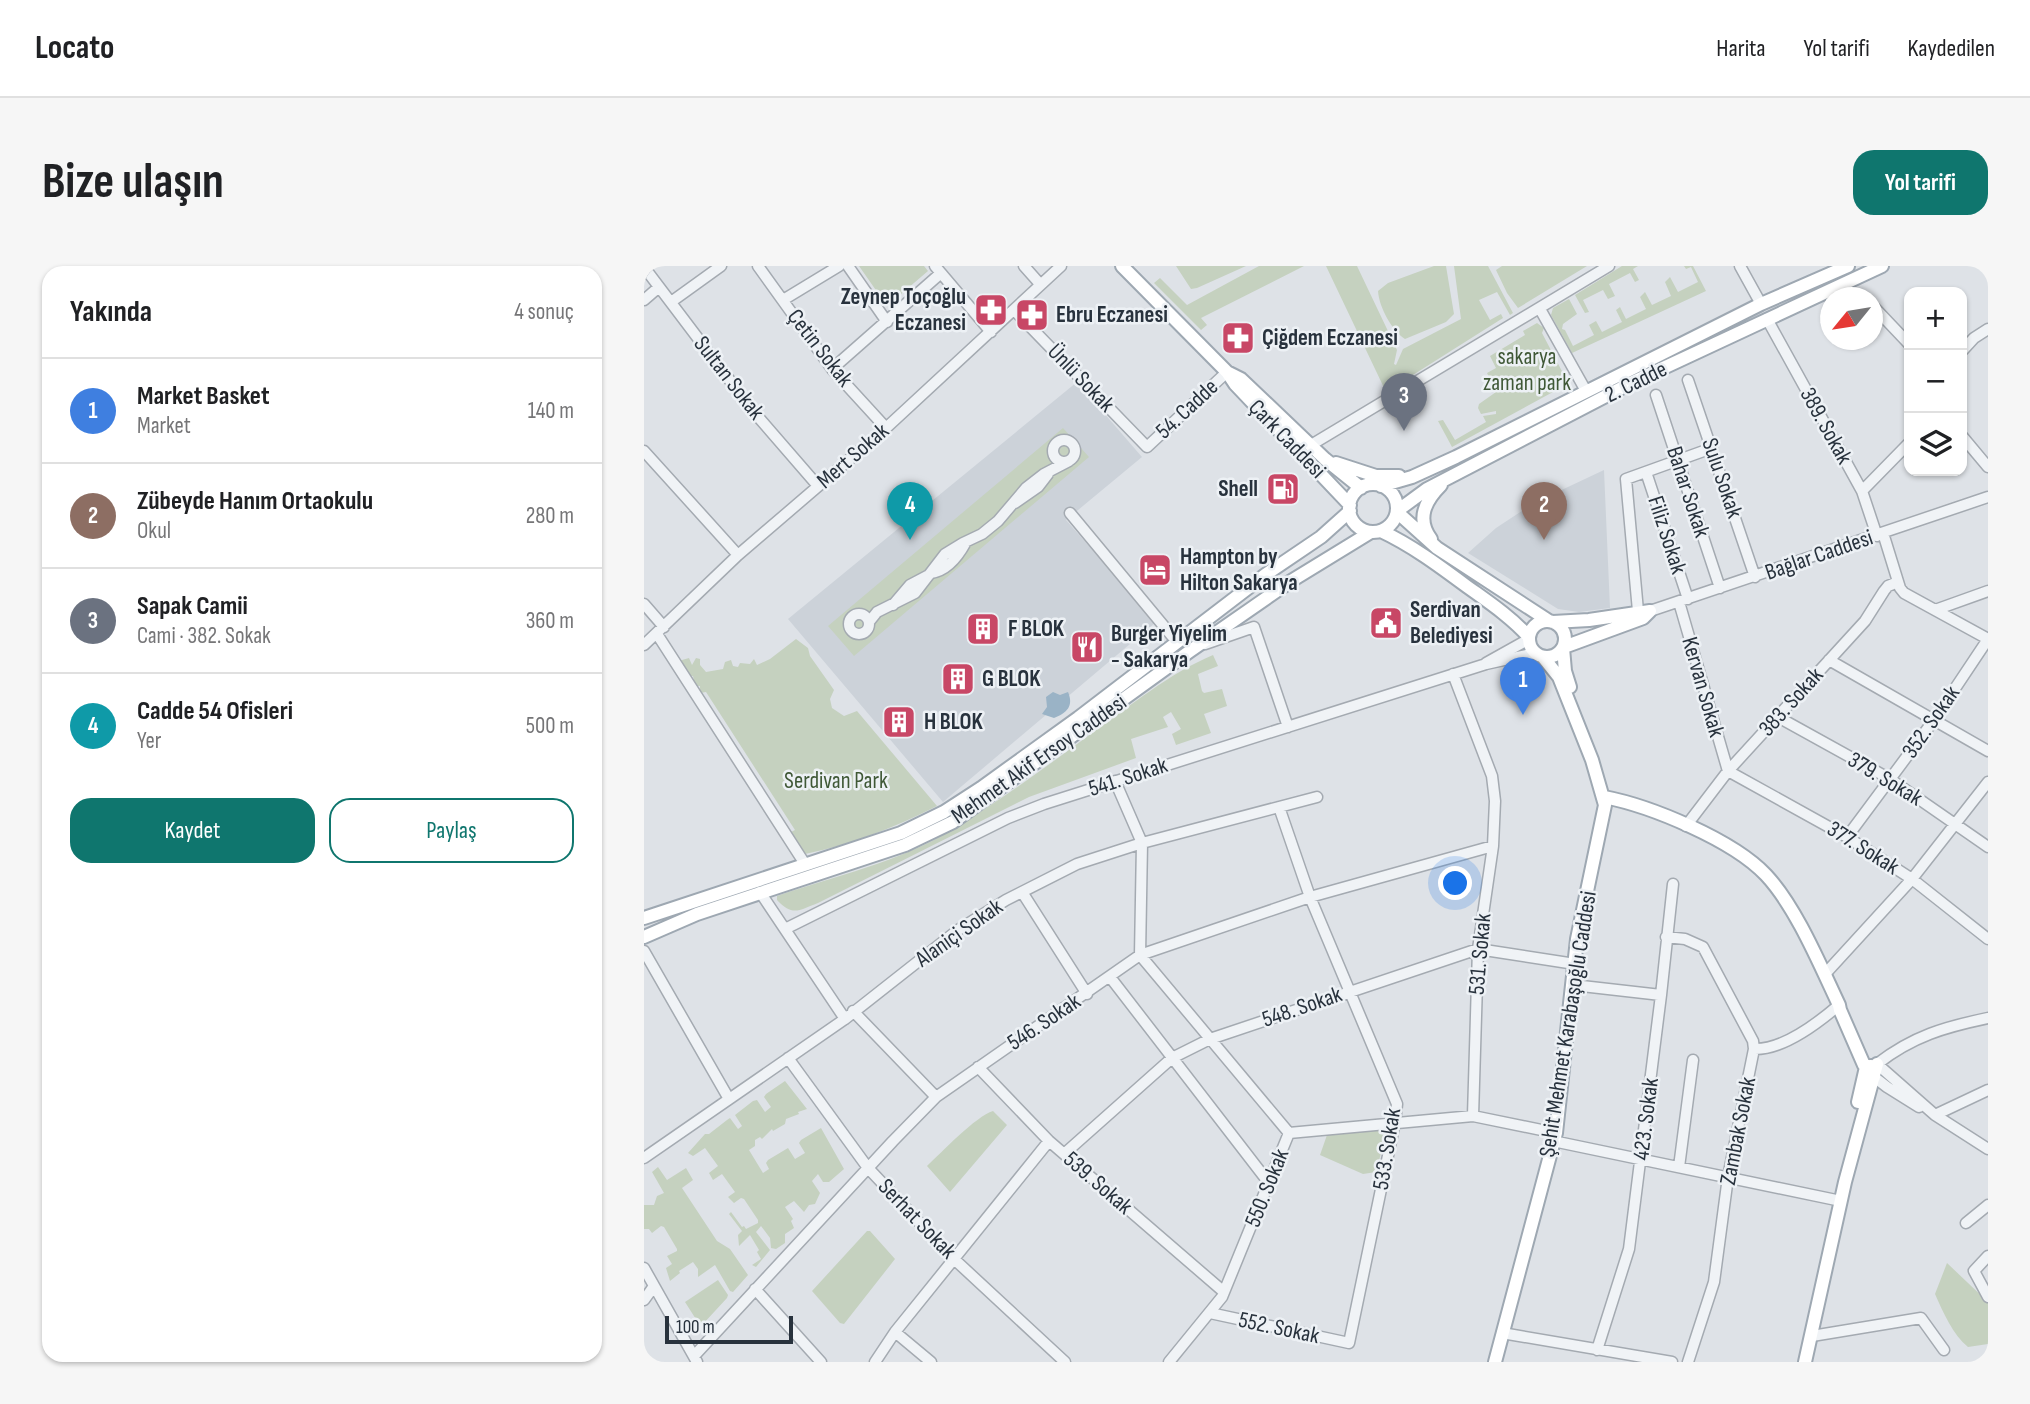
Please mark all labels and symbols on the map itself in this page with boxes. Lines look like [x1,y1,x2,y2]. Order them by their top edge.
place label: Zeynep Toçoğlu Eczanesi [841,283,966,337]
north arrow [1820,287,1883,350]
pharmacy icon: Zeynep Toçoğlu Eczanesi [972,291,1010,329]
pharmacy icon: Ebru Eczanesi [1013,296,1051,334]
place label: Ebru Eczanesi [1056,301,1168,329]
street label: Çetin Sokak [781,304,859,393]
pharmacy icon: Çiğdem Eczanesi [1219,319,1257,357]
place label: Çiğdem Eczanesi [1262,324,1398,352]
street label: Sultan Sokak [688,330,771,426]
street label: Ünlü Sokak [1042,338,1121,418]
park label: sakarya zaman park [1483,343,1571,397]
street label: 2. Cadde [1600,355,1672,409]
street label: 54. Cadde [1150,373,1224,445]
pin: 3 [1381,373,1427,431]
street label: 389. Sokak [1794,383,1859,469]
street label: Çark Caddesi [1242,394,1332,484]
street label: Mert Sokak [811,417,895,495]
street label: Sulu Sokak [1695,434,1749,522]
street label: Bahar Sokak [1660,443,1716,541]
fuel station icon: Shell [1264,470,1302,508]
place label: Shell [1218,475,1258,503]
pin: 4 [887,482,933,540]
pin: 2 [1521,482,1567,540]
street label: Filiz Sokak [1641,493,1693,578]
street label: Bağlar Caddesi [1761,523,1877,587]
place label: Hampton by Hilton Sakarya [1180,543,1298,597]
hotel icon: Hampton by Hilton Sakarya [1136,551,1174,589]
place label: Serdivan Belediyesi [1410,596,1493,650]
public building icon: Serdivan Belediyesi [1367,604,1405,642]
building icon: F BLOK [964,610,1002,648]
place label: F BLOK [1008,615,1065,643]
place label: Burger Yiyelim - Sakarya [1111,620,1227,674]
restaurant icon: Burger Yiyelim - Sakarya [1068,628,1106,666]
street label: Kervan Sokak [1675,634,1731,740]
pin: 1 [1500,657,1546,715]
building icon: G BLOK [939,660,977,698]
street label: 383. Sokak [1753,662,1829,742]
place label: G BLOK [982,665,1041,693]
street label: 352. Sokak [1896,680,1966,764]
street label: Mehmet Akif Ersoy Caddesi [946,688,1132,830]
building icon: H BLOK [880,703,918,741]
place label: H BLOK [924,708,983,736]
street label: 379. Sokak [1843,746,1928,812]
street label: 541. Sokak [1085,751,1171,803]
park label: Serdivan Park [784,767,888,795]
street label: 377. Sokak [1822,815,1904,881]
your location [1438,866,1472,900]
street label: Şehit Mehmet Karabaşoğlu Caddesi [1533,889,1603,1159]
street label: Alaniçi Sokak [909,893,1008,974]
street label: 531. Sokak [1463,912,1498,996]
street label: 548. Sokak [1258,980,1346,1034]
street label: 546. Sokak [1002,987,1086,1057]
street label: Zambak Sokak [1714,1074,1762,1187]
street label: 423. Sokak [1627,1076,1665,1162]
street label: 533. Sokak [1367,1106,1407,1192]
street label: 539. Sokak [1058,1145,1138,1221]
street label: 550. Sokak [1239,1145,1295,1231]
street label: Serhat Sokak [872,1173,962,1265]
street label: 552. Sokak [1236,1306,1322,1350]
scale bar [665,1313,793,1345]

